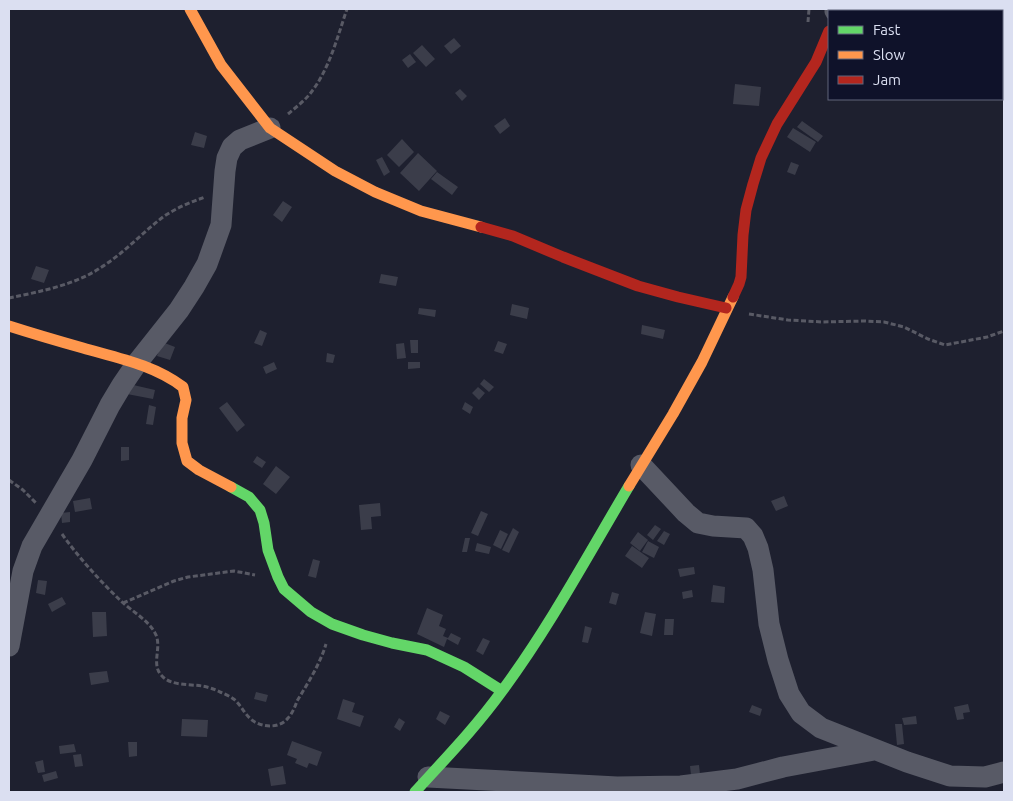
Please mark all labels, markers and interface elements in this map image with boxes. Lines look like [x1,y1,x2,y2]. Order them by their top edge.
legend [828,10,1003,100]
text: Fast [873,21,901,38]
text: Slow [873,46,906,63]
text: Jam [873,71,901,88]

